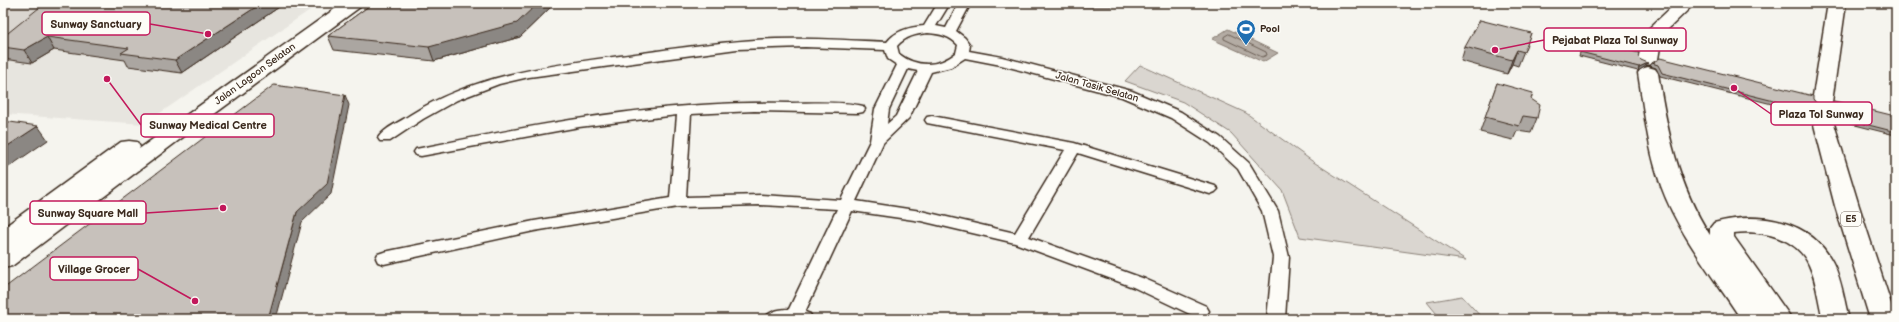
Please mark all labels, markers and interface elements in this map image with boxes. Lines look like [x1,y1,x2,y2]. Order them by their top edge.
callout: Sunway Sanctuary [42,12,150,35]
text: Sunway Sanctuary [51,18,142,31]
sports icon: Pool [1235,18,1257,46]
place label: Pool [1260,23,1280,35]
callout: Pejabat Plaza Tol Sunway [1544,28,1686,51]
text: Pejabat Plaza Tol Sunway [1552,34,1678,47]
street label: Jalan Lagoon Selatan [212,40,298,107]
street label: Jalan Tasik Selatan [1054,69,1140,105]
callout: Plaza Tol Sunway [1771,102,1872,125]
text: Plaza Tol Sunway [1779,108,1863,121]
callout: Sunway Medical Centre [141,114,274,137]
text: Sunway Medical Centre [149,119,267,132]
callout: Sunway Square Mall [30,201,146,224]
text: Sunway Square Mall [38,207,138,220]
road number: E5 [1841,212,1861,226]
callout: Village Grocer [50,257,138,280]
text: Village Grocer [58,263,131,276]

